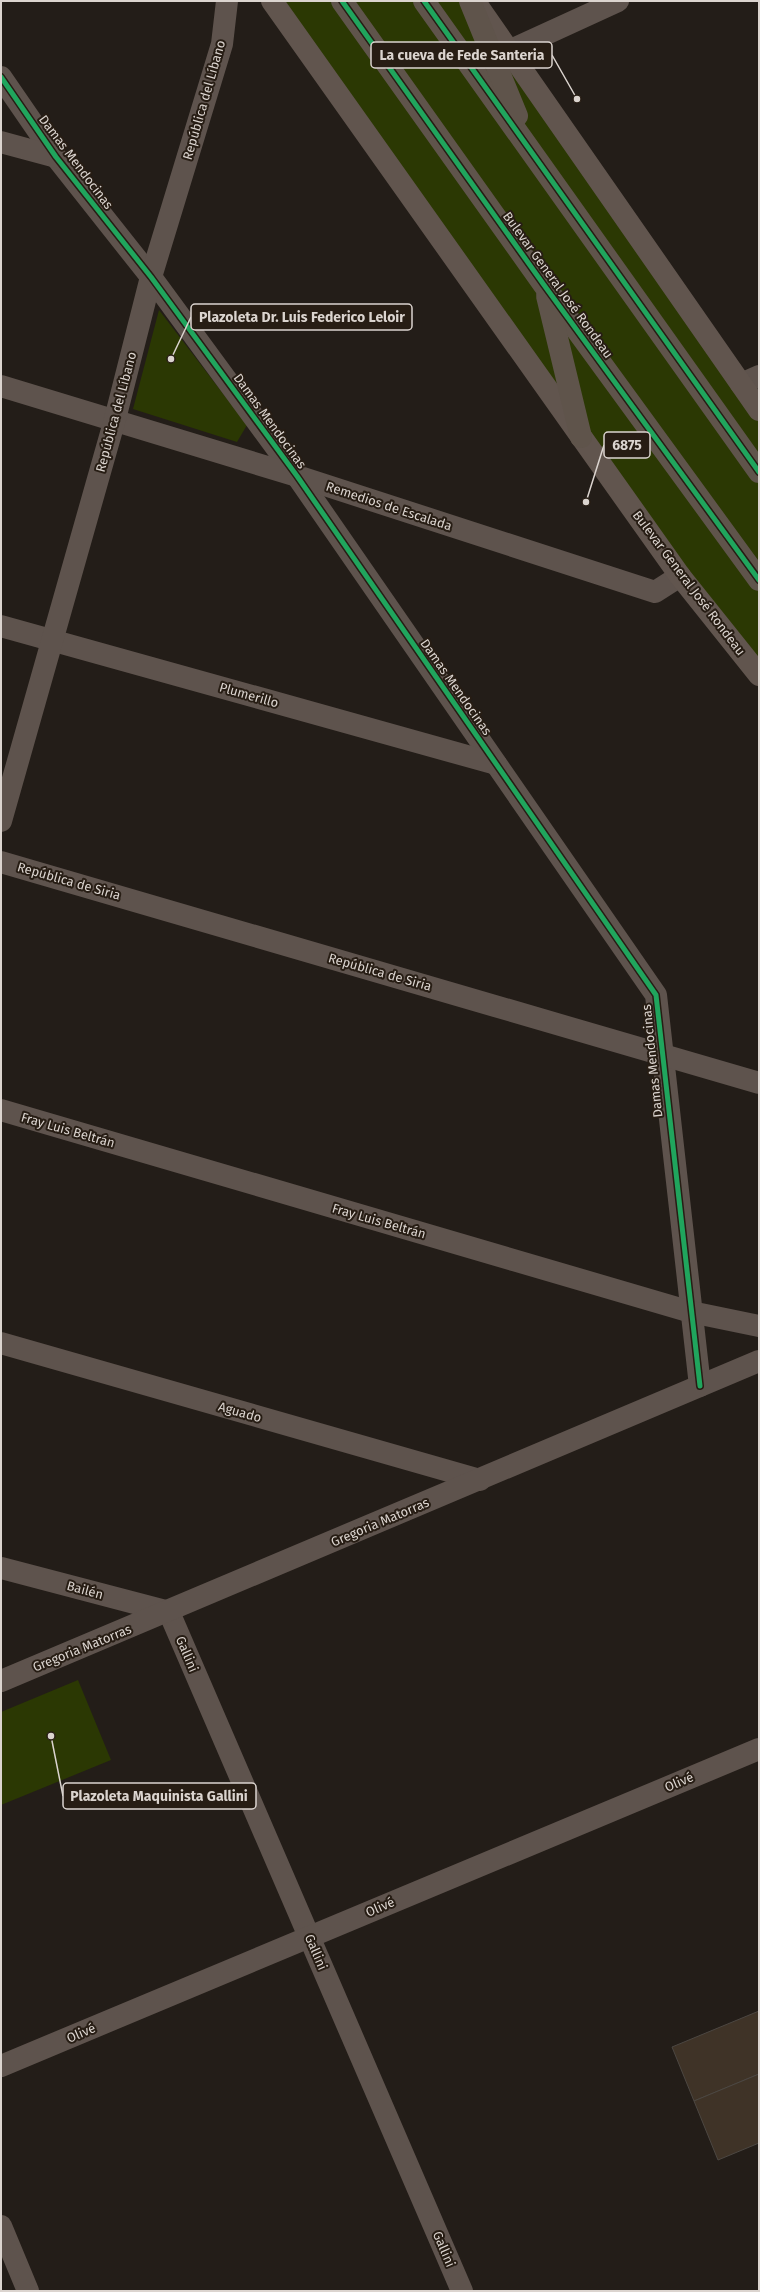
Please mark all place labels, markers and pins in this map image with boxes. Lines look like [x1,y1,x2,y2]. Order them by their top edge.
callout: La cueva de Fede Santeria [371,42,552,68]
callout: Plazoleta Dr. Luis Federico Leloir [191,304,412,330]
callout: 6875 [604,432,650,458]
callout: Plazoleta Maquinista Gallini [63,1783,256,1809]

